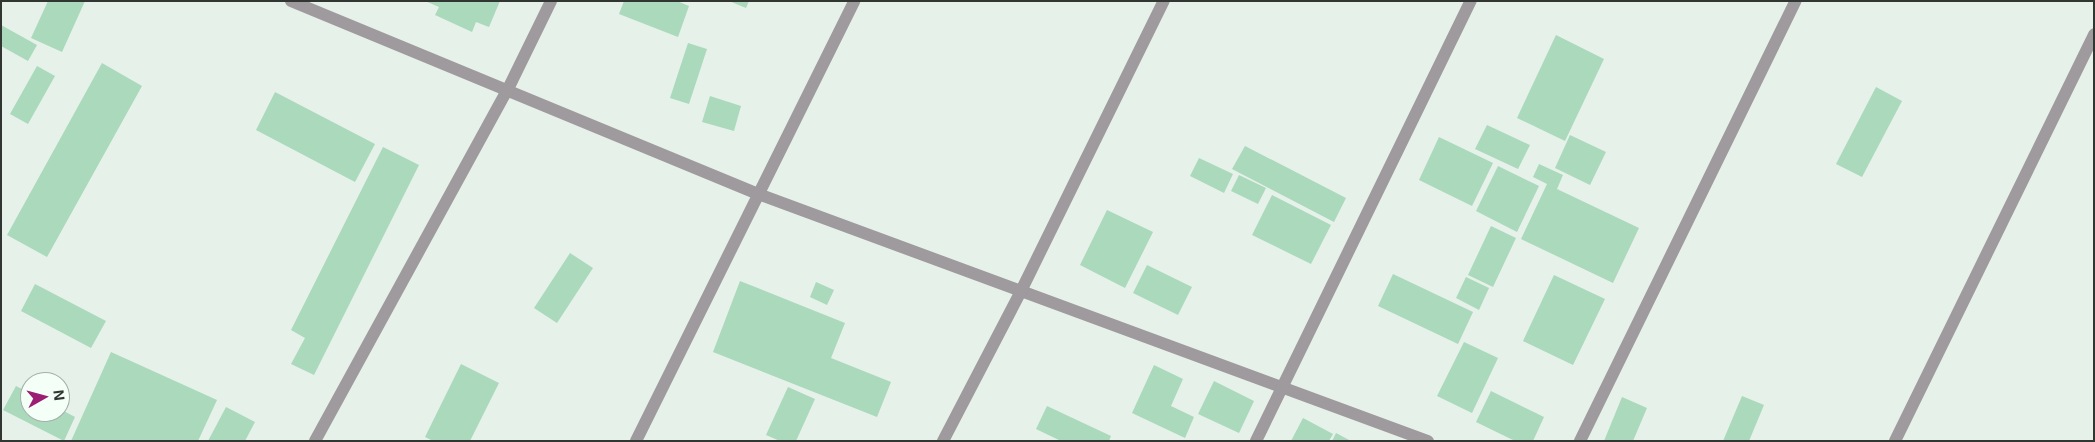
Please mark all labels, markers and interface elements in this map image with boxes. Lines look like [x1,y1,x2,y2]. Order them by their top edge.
north arrow [20,372,70,422]
text: N [50,389,68,402]

